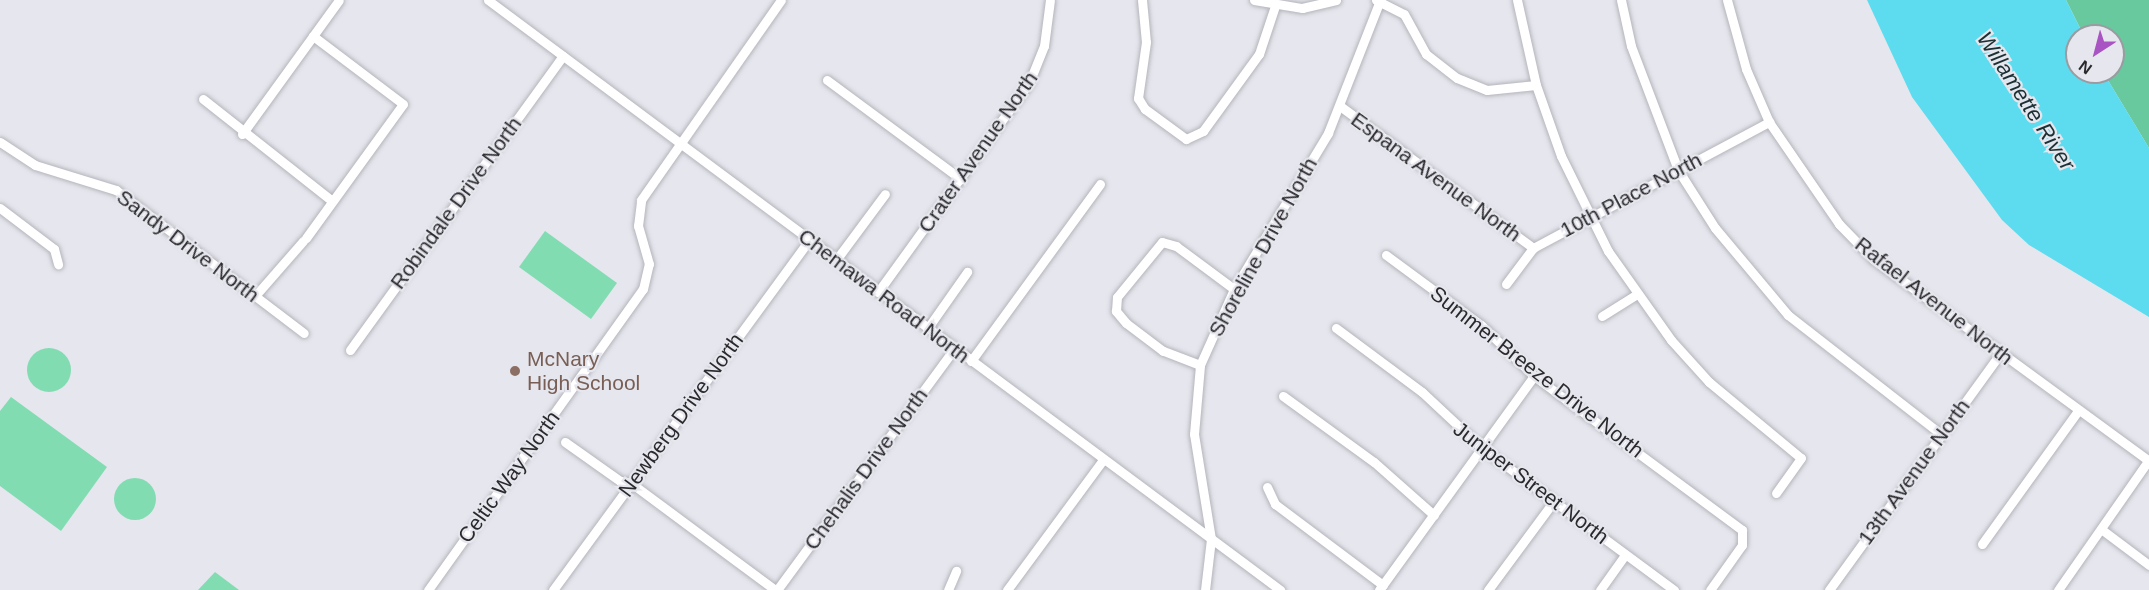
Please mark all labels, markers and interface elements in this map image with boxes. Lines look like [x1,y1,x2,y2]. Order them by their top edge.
north arrow [2065,24,2125,84]
water label: Willamette River [1971,27,2081,175]
text: N [2076,57,2095,78]
street label: Crater Avenue North [913,66,1043,238]
street label: Espana Avenue North [1346,107,1526,247]
street label: Robindale Drive North [385,112,527,294]
street label: 10th Place North [1556,147,1706,243]
street label: Shoreline Drive North [1203,153,1323,341]
street label: Sandy Drive North [112,184,264,308]
street label: Chemawa Road North [793,223,975,369]
street label: Rafael Avenue North [1850,231,2018,371]
street label: Summer Breeze Drive North [1425,281,1649,463]
street label: Newberg Drive North [613,328,749,502]
place label: McNary High School [527,346,640,396]
marker: McNary High School [508,364,522,378]
street label: Chehalis Drive North [799,383,933,555]
street label: 13th Avenue North [1852,394,1976,550]
street label: Celtic Way North [453,406,565,548]
street label: Juniper Street North [1448,416,1614,550]

